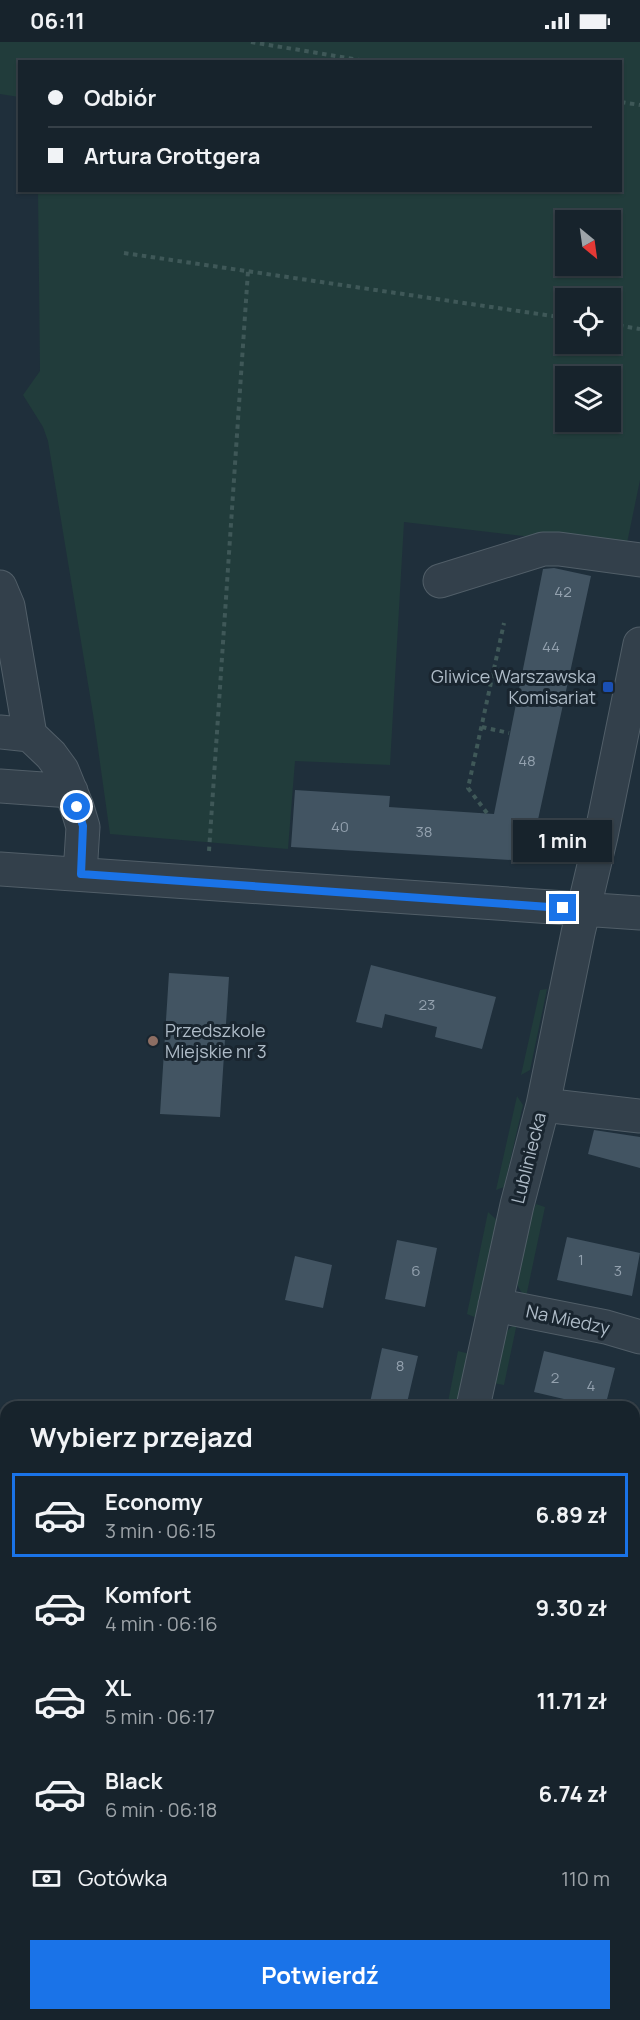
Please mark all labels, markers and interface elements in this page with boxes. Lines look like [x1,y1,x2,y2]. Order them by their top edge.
text: 06:11 [30,6,85,36]
text: Odbiór [84,83,156,113]
text: Artura Grottgera [84,141,260,171]
north arrow [555,210,621,276]
map controls [555,210,621,432]
button: locate [555,288,621,354]
button: layers [555,366,621,432]
house number: 42 [554,581,572,602]
house number: 44 [542,636,560,657]
place label: Gliwice Warszawska Komisariat [431,664,596,709]
marker: Gliwice Warszawska Komisariat [601,680,615,694]
house number: 48 [518,750,536,771]
route start [63,793,90,820]
house number: 40 [331,816,349,837]
house number: 38 [415,821,433,842]
callout: 1 min [514,821,612,863]
text: 1 min [538,827,587,854]
route end [549,894,576,921]
house number: 23 [419,994,435,1015]
place label: Przedszkole Miejskie nr 3 [165,1018,267,1063]
marker: Przedszkole Miejskie nr 3 [146,1034,160,1048]
street label: Lubliniecka [505,1110,551,1206]
house number: 1 [578,1249,584,1270]
house number: 6 [411,1260,421,1281]
house number: 3 [614,1260,622,1281]
street label: Na Miedzy [524,1298,613,1340]
house number: 8 [396,1355,404,1376]
house number: 2 [551,1367,559,1388]
house number: 4 [587,1375,596,1396]
text: Wybierz przejazd [30,1418,253,1455]
text: Economy [105,1487,203,1517]
icon: car [33,1488,87,1542]
text: 6.89 zł [535,1500,607,1530]
text: 3 min · 06:15 [105,1517,216,1544]
text: Komfort [105,1580,192,1610]
icon: car [33,1581,87,1635]
text: 9.30 zł [535,1593,607,1623]
text: 4 min · 06:16 [105,1610,218,1637]
text: XL [105,1673,131,1703]
icon: car [33,1674,87,1728]
text: 11.71 zł [537,1686,607,1716]
text: 5 min · 06:17 [105,1703,215,1730]
text: Black [105,1766,162,1796]
icon: car [33,1767,87,1821]
text: 6.74 zł [538,1779,607,1809]
text: 6 min · 06:18 [105,1796,217,1823]
icon: cash [30,1862,63,1895]
text: Gotówka [78,1863,167,1893]
text: 110 m [561,1865,610,1892]
button: Potwierdź [30,1940,610,2009]

